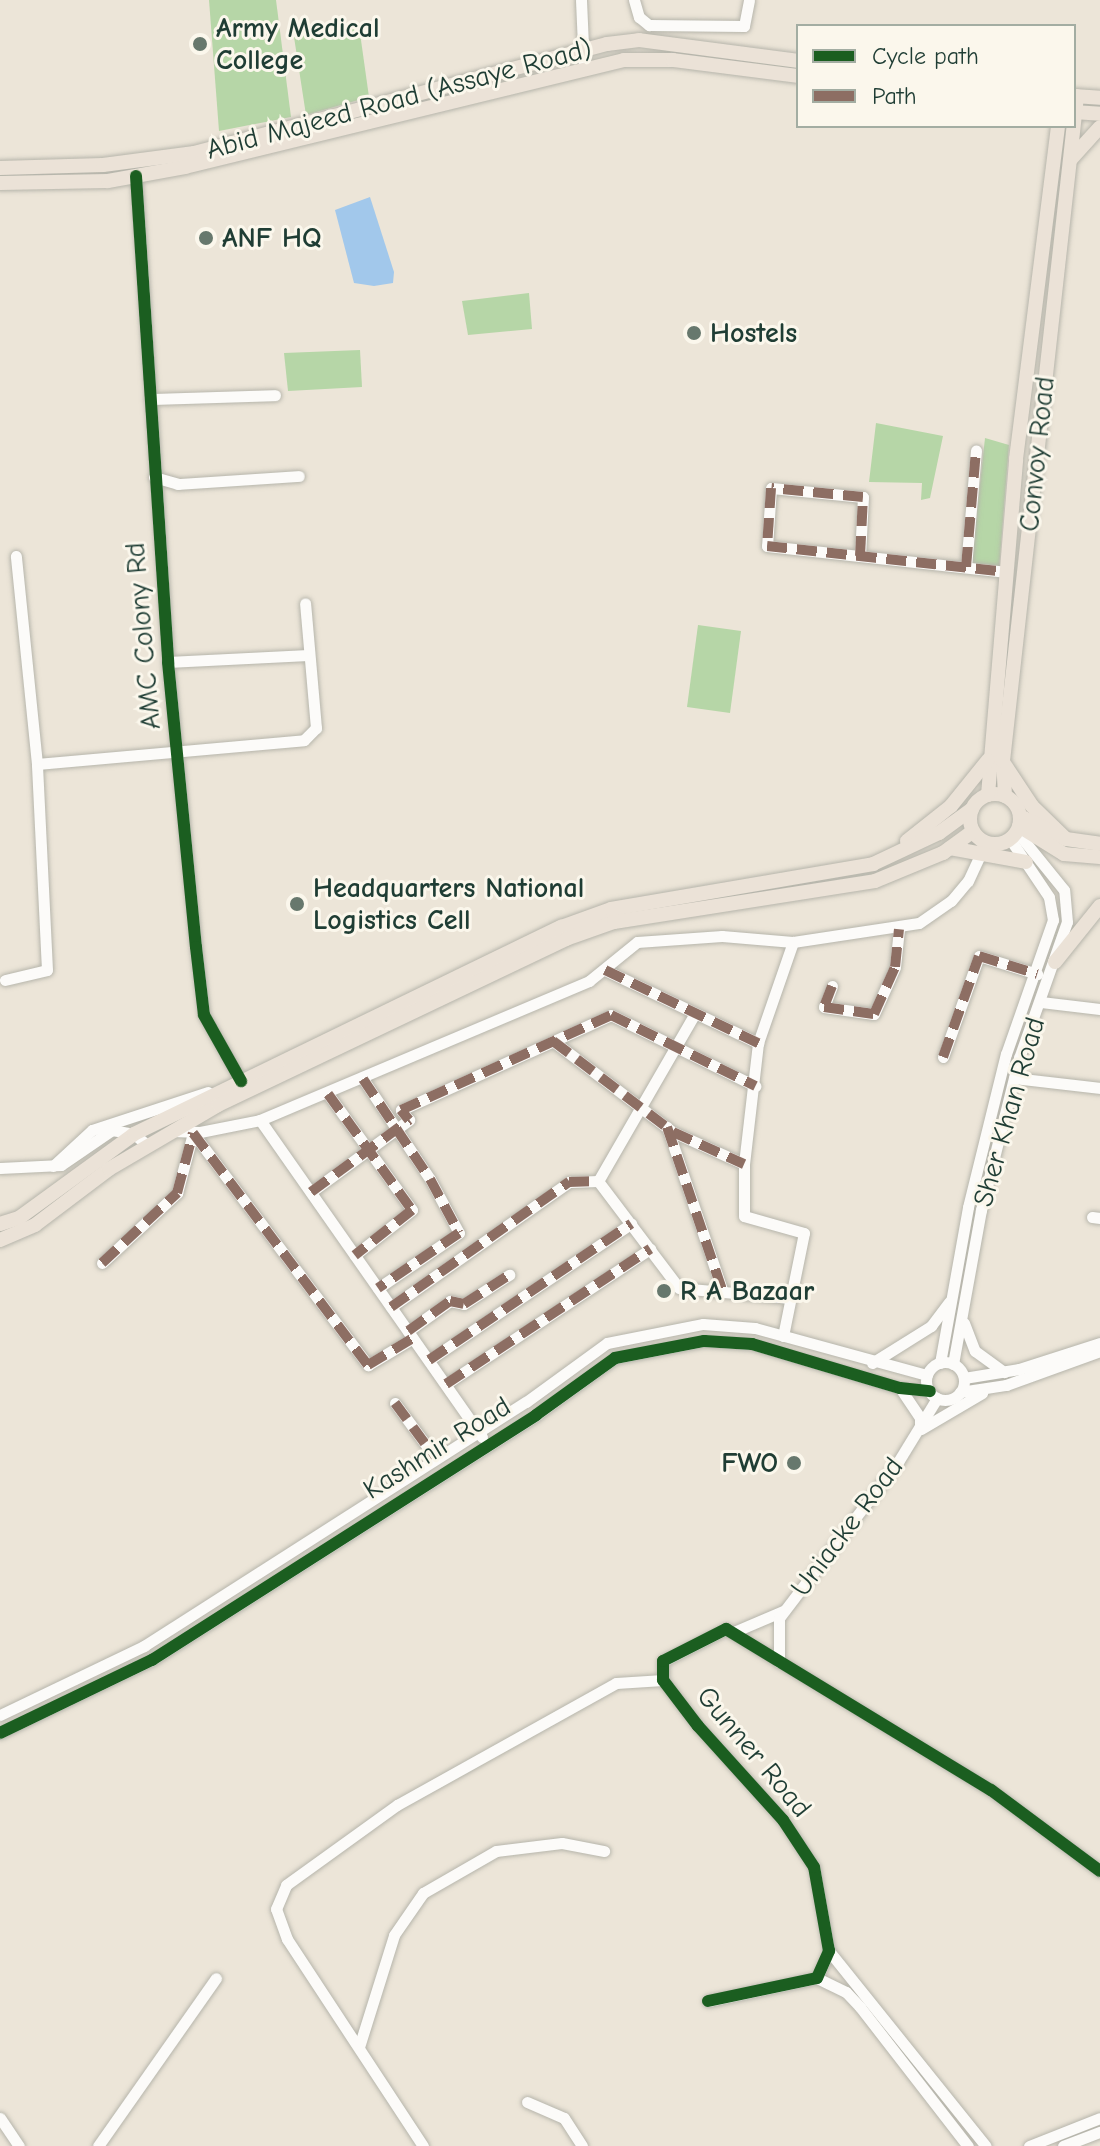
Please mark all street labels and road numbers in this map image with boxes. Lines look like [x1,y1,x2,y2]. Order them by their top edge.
street label: Abid Majeed Road (Assaye Road) [203,31,595,167]
street label: Convoy Road [1012,375,1062,533]
street label: AMC Colony Rd [118,541,168,731]
street label: Sher Khan Road [966,1013,1052,1211]
street label: Kashmir Road [357,1389,517,1507]
street label: Uniacke Road [784,1451,910,1603]
street label: Gunner Road [690,1680,818,1824]

